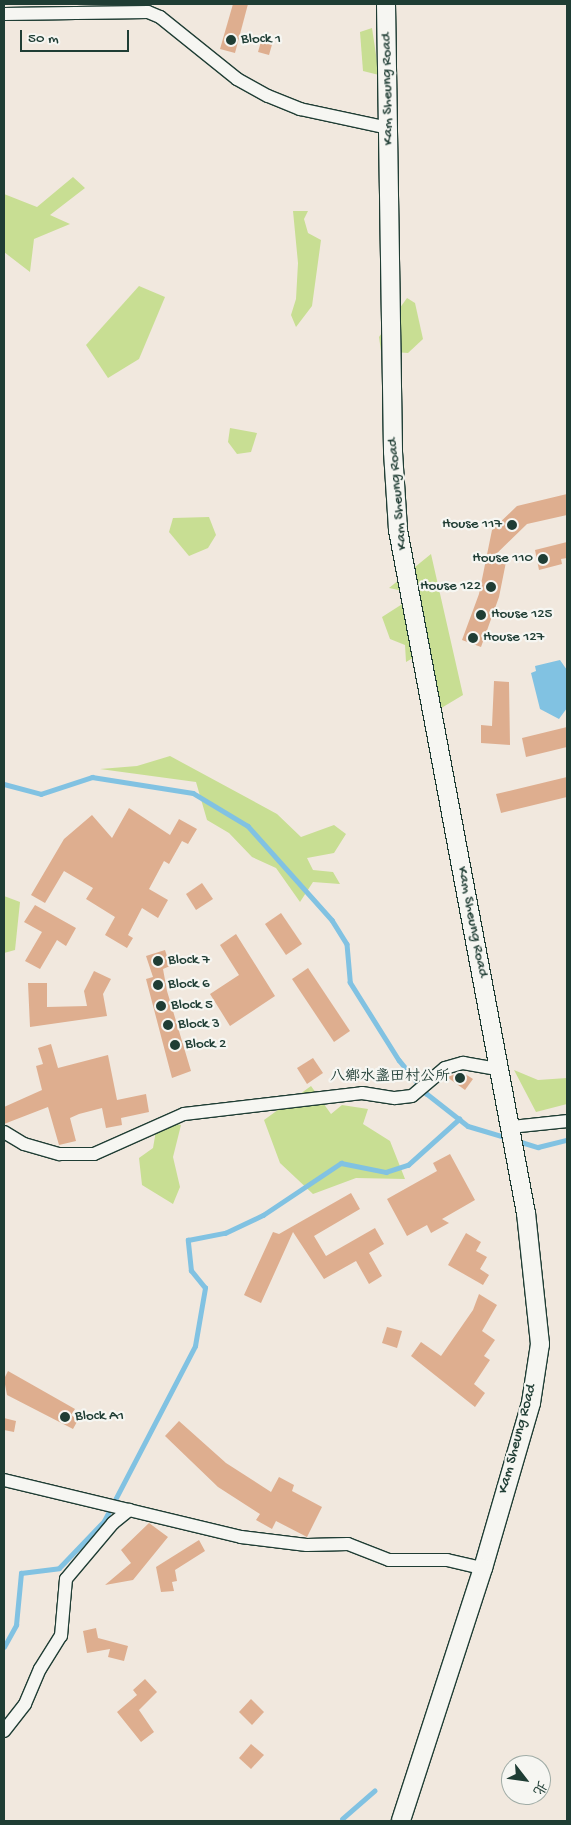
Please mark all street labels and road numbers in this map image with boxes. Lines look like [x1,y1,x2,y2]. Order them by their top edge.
street label: Kam Sheung Road [378,33,398,145]
street label: Kam Sheung Road [384,437,412,551]
street label: Kam Sheung Road [452,865,492,979]
street label: Kam Sheung Road [495,1382,541,1496]

